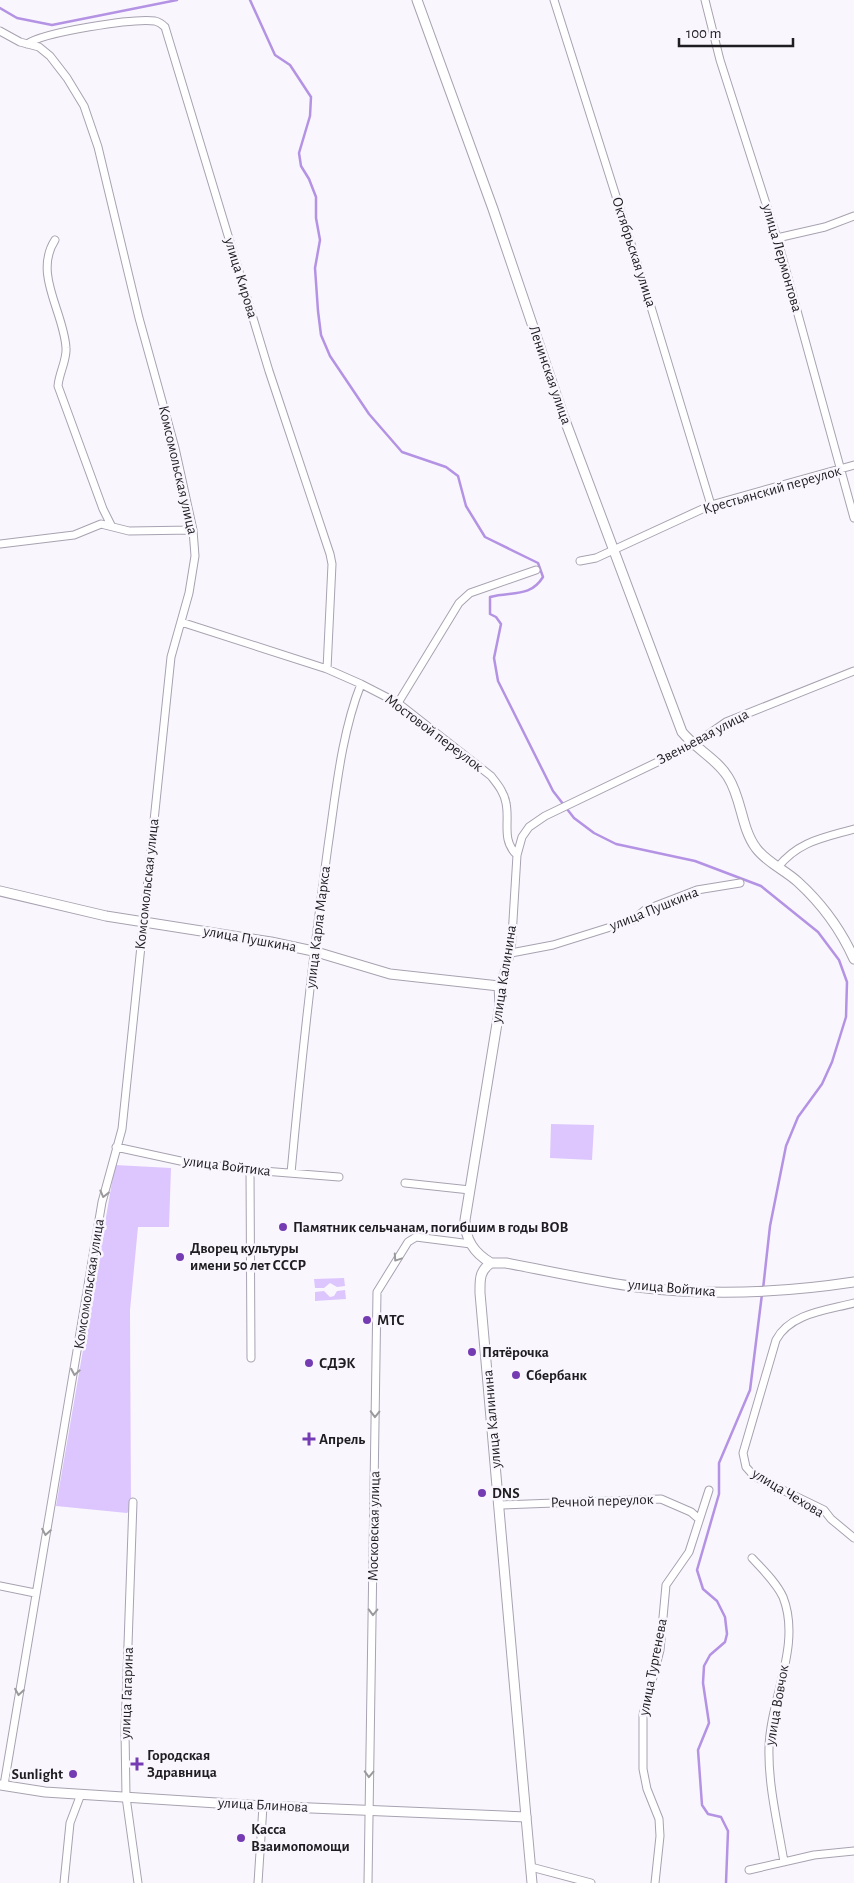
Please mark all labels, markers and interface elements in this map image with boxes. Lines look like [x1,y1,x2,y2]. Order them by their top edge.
scale bar [679,15,793,47]
text: 100 m [686,26,721,41]
street label: Октябрьская улица [609,195,659,309]
street label: улица Лермонтова [759,201,805,314]
street label: улица Кирова [221,235,260,320]
street label: Ленинская улица [526,324,574,427]
street label: Комсомольская улица [156,404,200,536]
street label: Крестьянский переулок [701,463,843,517]
street label: Мостовой переулок [382,691,486,775]
street label: Звеньевая улица [655,706,751,767]
street label: Комсомольская улица [133,818,161,950]
street label: улица Карла Маркса [303,865,333,990]
street label: улица Пушкина [607,884,701,934]
street label: улица Пушкина [201,923,298,955]
street label: улица Калинина [489,924,519,1025]
street label: улица Войтика [181,1153,272,1179]
one-way arrow [99,1190,110,1199]
street label: Комсомольская улица [71,1218,107,1350]
place label: Памятник сельчанам, погибшим в годы ВОВ [293,1220,568,1235]
marker: Памятник сельчанам, погибшим в годы ВОВ [277,1221,289,1233]
place label: Дворец культуры имени 50 лет СССР [190,1241,306,1273]
marker: Дворец культуры имени 50 лет СССР [174,1251,186,1263]
one-way arrow [394,1252,403,1262]
street label: улица Войтика [627,1277,717,1299]
place label: МТС [377,1313,405,1328]
marker: МТС [361,1314,373,1326]
place label: Пятёрочка [482,1345,549,1360]
marker: Пятёрочка [466,1346,478,1358]
place label: СДЭК [319,1356,355,1371]
marker: СДЭК [303,1357,315,1369]
one-way arrow [70,1367,80,1376]
place label: Сбербанк [526,1368,588,1383]
street label: улица Калинина [480,1369,504,1470]
marker: Сбербанк [510,1369,522,1381]
one-way arrow [370,1411,380,1419]
place label: Апрель [319,1432,365,1447]
marker: Апрель [303,1433,315,1445]
street label: улица Чехова [749,1465,827,1520]
street label: Московская улица [366,1471,382,1581]
place label: DNS [492,1486,520,1501]
marker: DNS [476,1487,488,1499]
street label: Речной переулок [550,1492,654,1510]
one-way arrow [41,1527,51,1536]
one-way arrow [368,1608,378,1616]
street label: улица Тургенева [636,1617,670,1718]
street label: улица Гагарина [118,1647,136,1740]
street label: улица Вовчок [762,1663,791,1747]
one-way arrow [14,1688,25,1696]
place label: Городская Здравница [147,1748,217,1780]
marker: Городская Здравница [131,1758,143,1770]
place label: Sunlight [11,1767,63,1782]
marker: Sunlight [67,1768,79,1780]
one-way arrow [364,1771,374,1779]
street label: улица Блинова [217,1795,309,1815]
place label: Касса Взаимопомощи [251,1822,350,1854]
marker: Касса Взаимопомощи [235,1832,247,1844]

